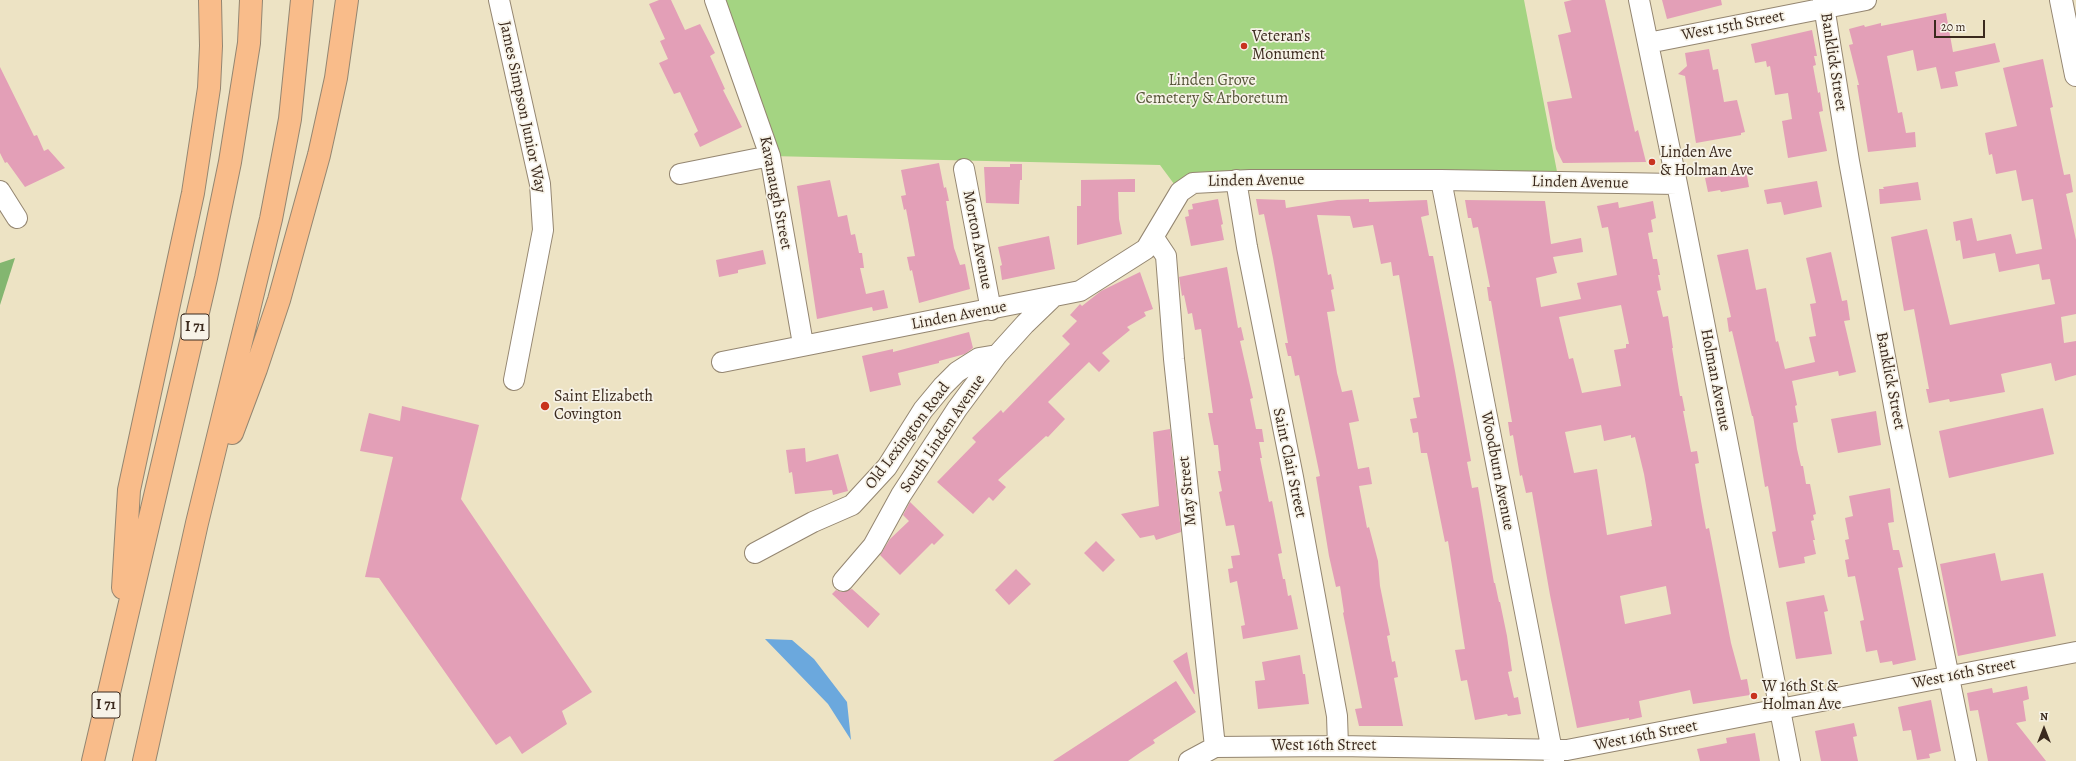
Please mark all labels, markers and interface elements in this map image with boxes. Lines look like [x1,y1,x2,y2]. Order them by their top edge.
street label: West 15th Street [1680,7,1786,45]
street label: Banklick Street [1816,11,1850,113]
scale bar [1936,12,1987,38]
street label: James Simpson Junior Way [494,19,550,195]
text: 20 m [1941,19,1965,35]
place label: Veteran’s Monument [1252,27,1325,65]
marker: Veteran’s Monument [1239,41,1249,51]
park label: Linden Grove Cemetery & Arboretum [1136,71,1288,109]
street label: Kavanaugh Street [755,135,795,251]
place label: Linden Ave & Holman Ave [1660,143,1754,181]
marker: Linden Ave & Holman Ave [1647,157,1657,167]
street label: Linden Avenue [1207,171,1305,191]
street label: Linden Avenue [1531,173,1629,193]
street label: Morton Avenue [958,189,996,291]
street label: Linden Avenue [910,297,1008,335]
road number: I 71 [181,314,209,340]
street label: Holman Avenue [1696,327,1734,433]
street label: Banklick Street [1871,330,1909,432]
street label: South Linden Avenue [896,371,990,497]
street label: Old Lexington Road [861,379,955,493]
place label: Saint Elizabeth Covington [554,387,653,425]
marker: Saint Elizabeth Covington [539,400,551,412]
street label: Saint Clair Street [1268,406,1310,520]
street label: Woodburn Avenue [1476,410,1518,532]
street label: May Street [1175,455,1201,527]
street label: West 16th Street [1911,655,2017,693]
place label: W 16th St & Holman Ave [1762,677,1841,715]
marker: W 16th St & Holman Ave [1749,691,1759,701]
road number: I 71 [92,692,120,718]
north arrow [2024,709,2064,749]
text: N [2040,709,2048,724]
street label: West 16th Street [1593,717,1699,755]
street label: West 16th Street [1272,736,1376,756]

